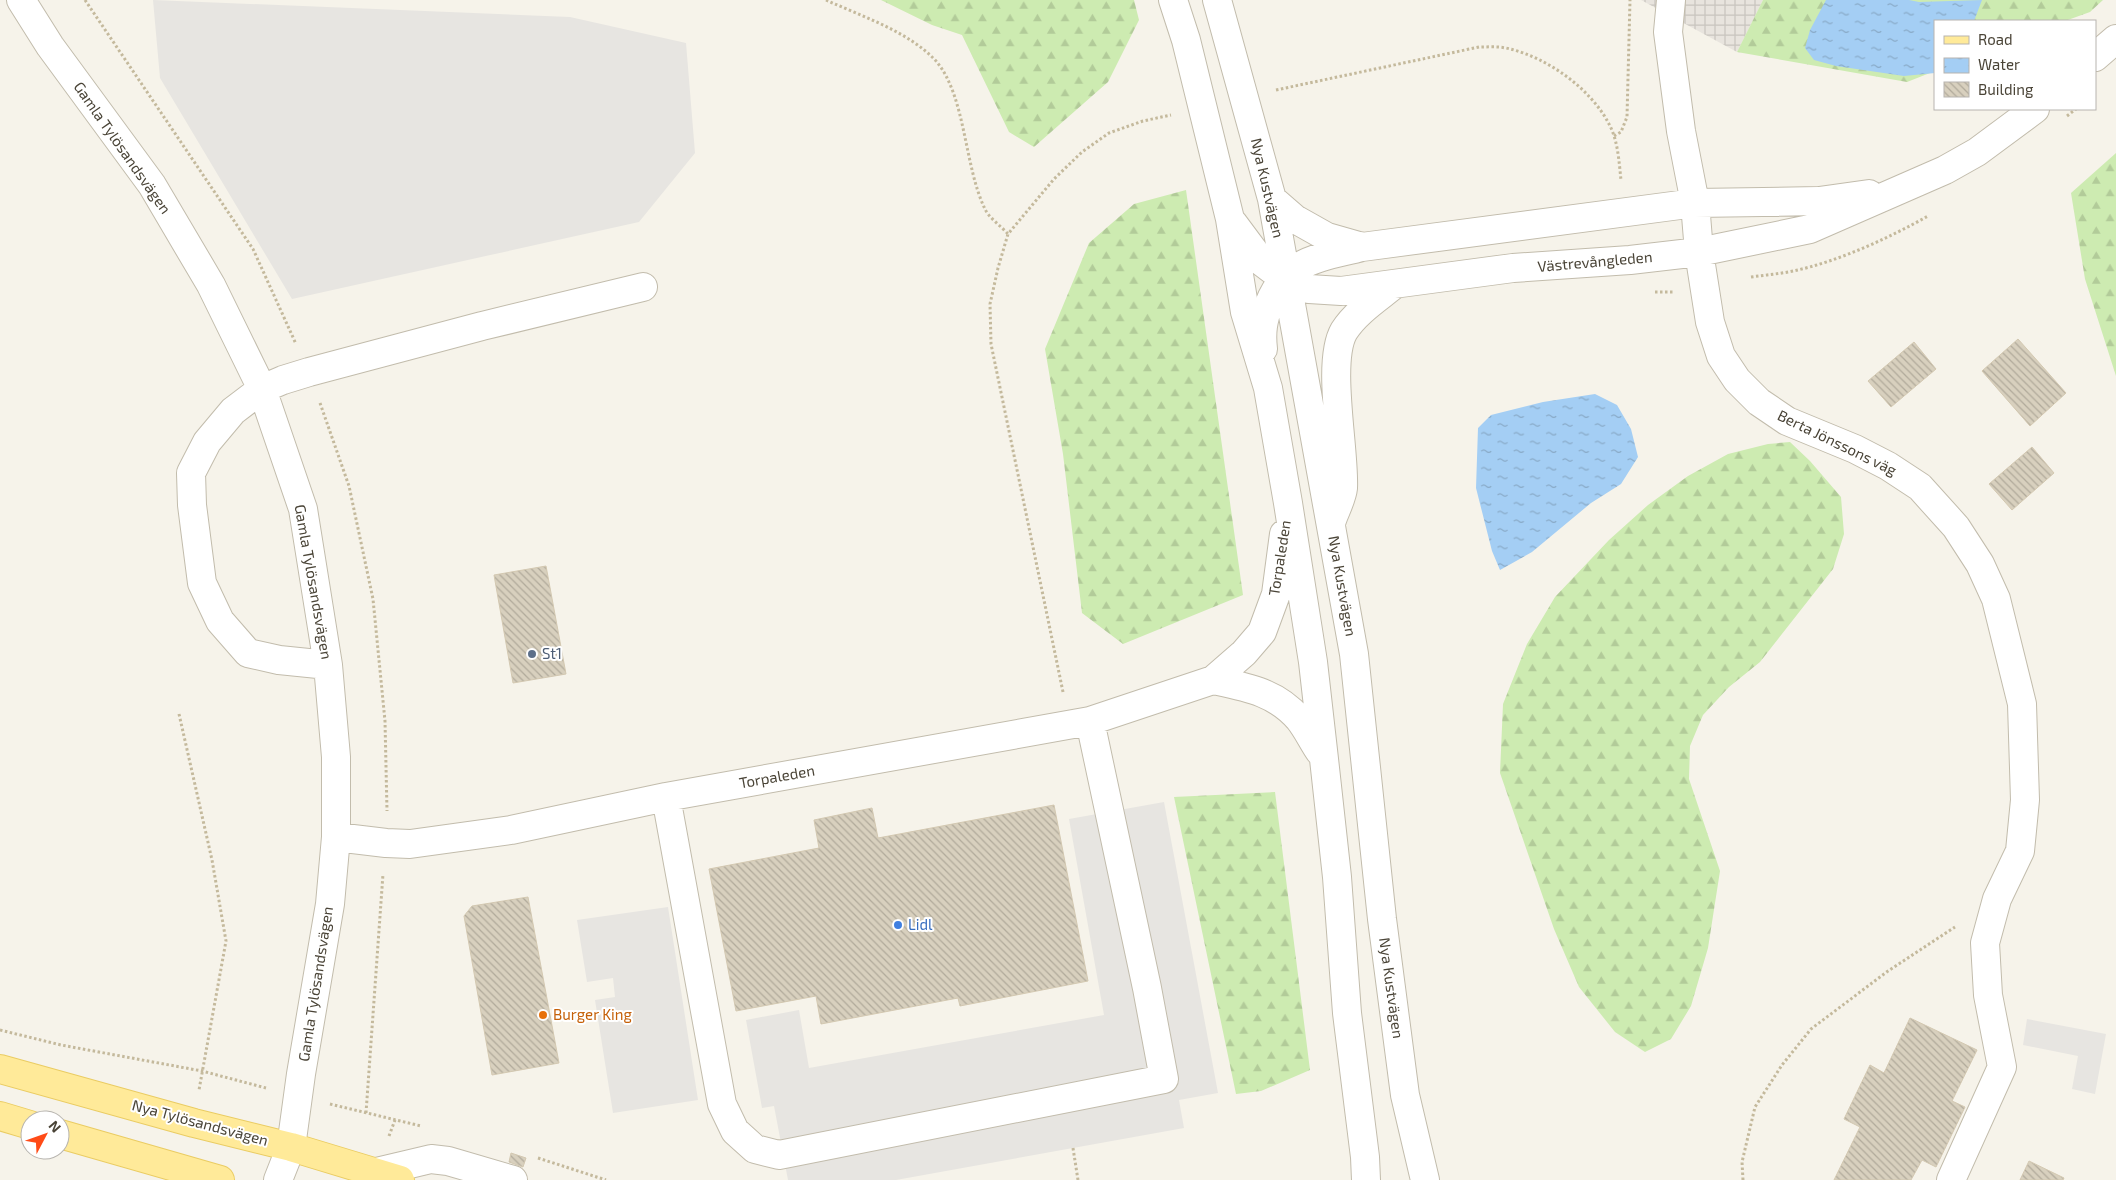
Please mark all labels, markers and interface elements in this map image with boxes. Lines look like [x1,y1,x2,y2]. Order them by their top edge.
legend [1934,20,2096,110]
text: Road [1978,30,2013,48]
text: Water [1978,55,2020,73]
street label: Gamla Tylösandsvägen [70,78,175,217]
text: Building [1978,80,2034,98]
street label: Nya Kustvägen [1248,136,1288,239]
street label: Västrevångleden [1537,247,1653,275]
street label: Berta Jönssons väg [1775,405,1900,479]
street label: Gamla Tylösandsvägen [291,503,336,661]
street label: Torpaleden [1264,519,1294,597]
street label: Nya Kustvägen [1325,534,1361,638]
place label: St1 [542,644,562,662]
marker: St1 [526,648,538,660]
street label: Torpaleden [738,761,816,792]
street label: Gamla Tylösandsvägen [294,905,336,1063]
place label: Lidl [908,915,933,933]
marker: Lidl [892,919,904,931]
street label: Nya Kustvägen [1376,936,1408,1040]
place label: Burger King [553,1005,633,1023]
marker: Burger King [537,1009,549,1021]
street label: Nya Tylösandsvägen [130,1095,270,1149]
north arrow [20,1110,70,1160]
text: N [45,1117,65,1136]

